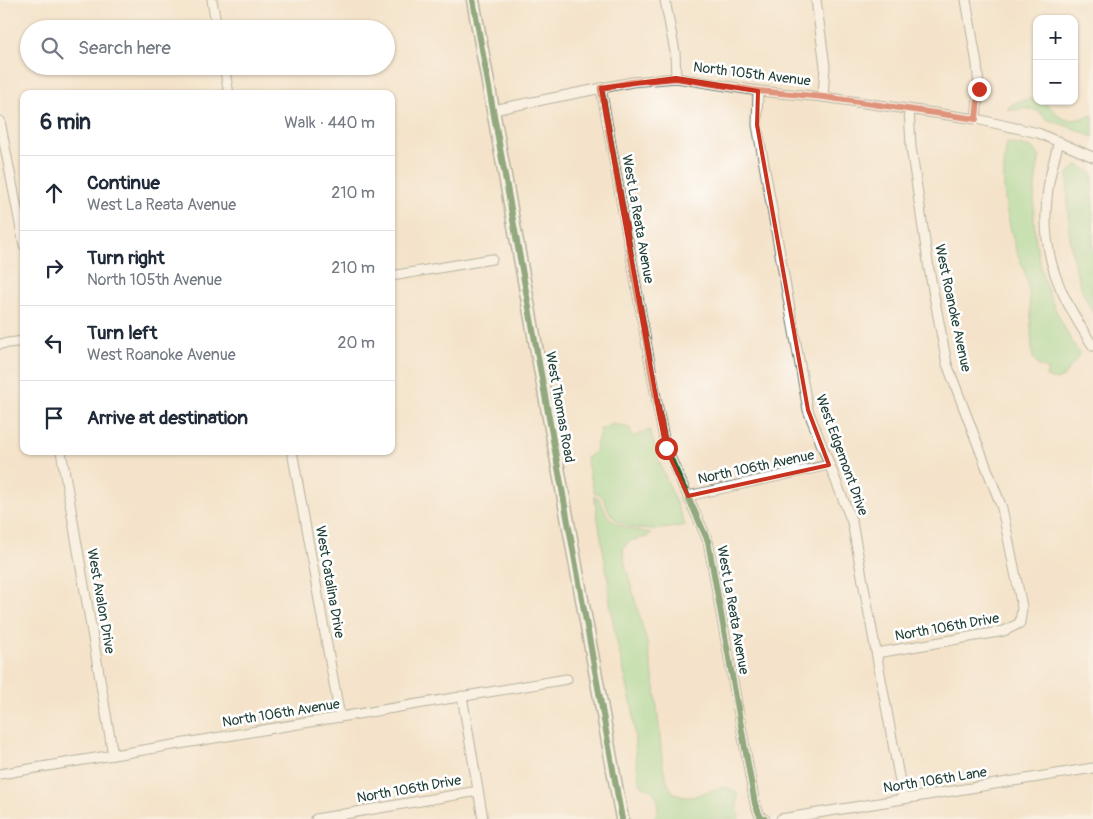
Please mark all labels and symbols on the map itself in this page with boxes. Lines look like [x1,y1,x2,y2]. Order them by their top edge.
street label: North 105th Avenue [692,58,812,90]
route end [968,78,991,101]
street label: West La Reata Avenue [618,153,658,285]
street label: West Roanoke Avenue [931,243,975,373]
street label: West Thomas Road [542,350,578,464]
street label: West Edgemont Drive [812,392,872,518]
route start [655,437,678,460]
street label: North 106th Avenue [696,446,816,488]
street label: West Catalina Drive [312,525,348,640]
street label: West La Reata Avenue [713,544,753,676]
street label: West Avalon Drive [83,547,119,655]
street label: North 106th Drive [894,609,1001,645]
street label: North 106th Avenue [221,695,341,731]
street label: North 106th Lane [882,763,988,797]
street label: North 106th Drive [356,771,463,807]

